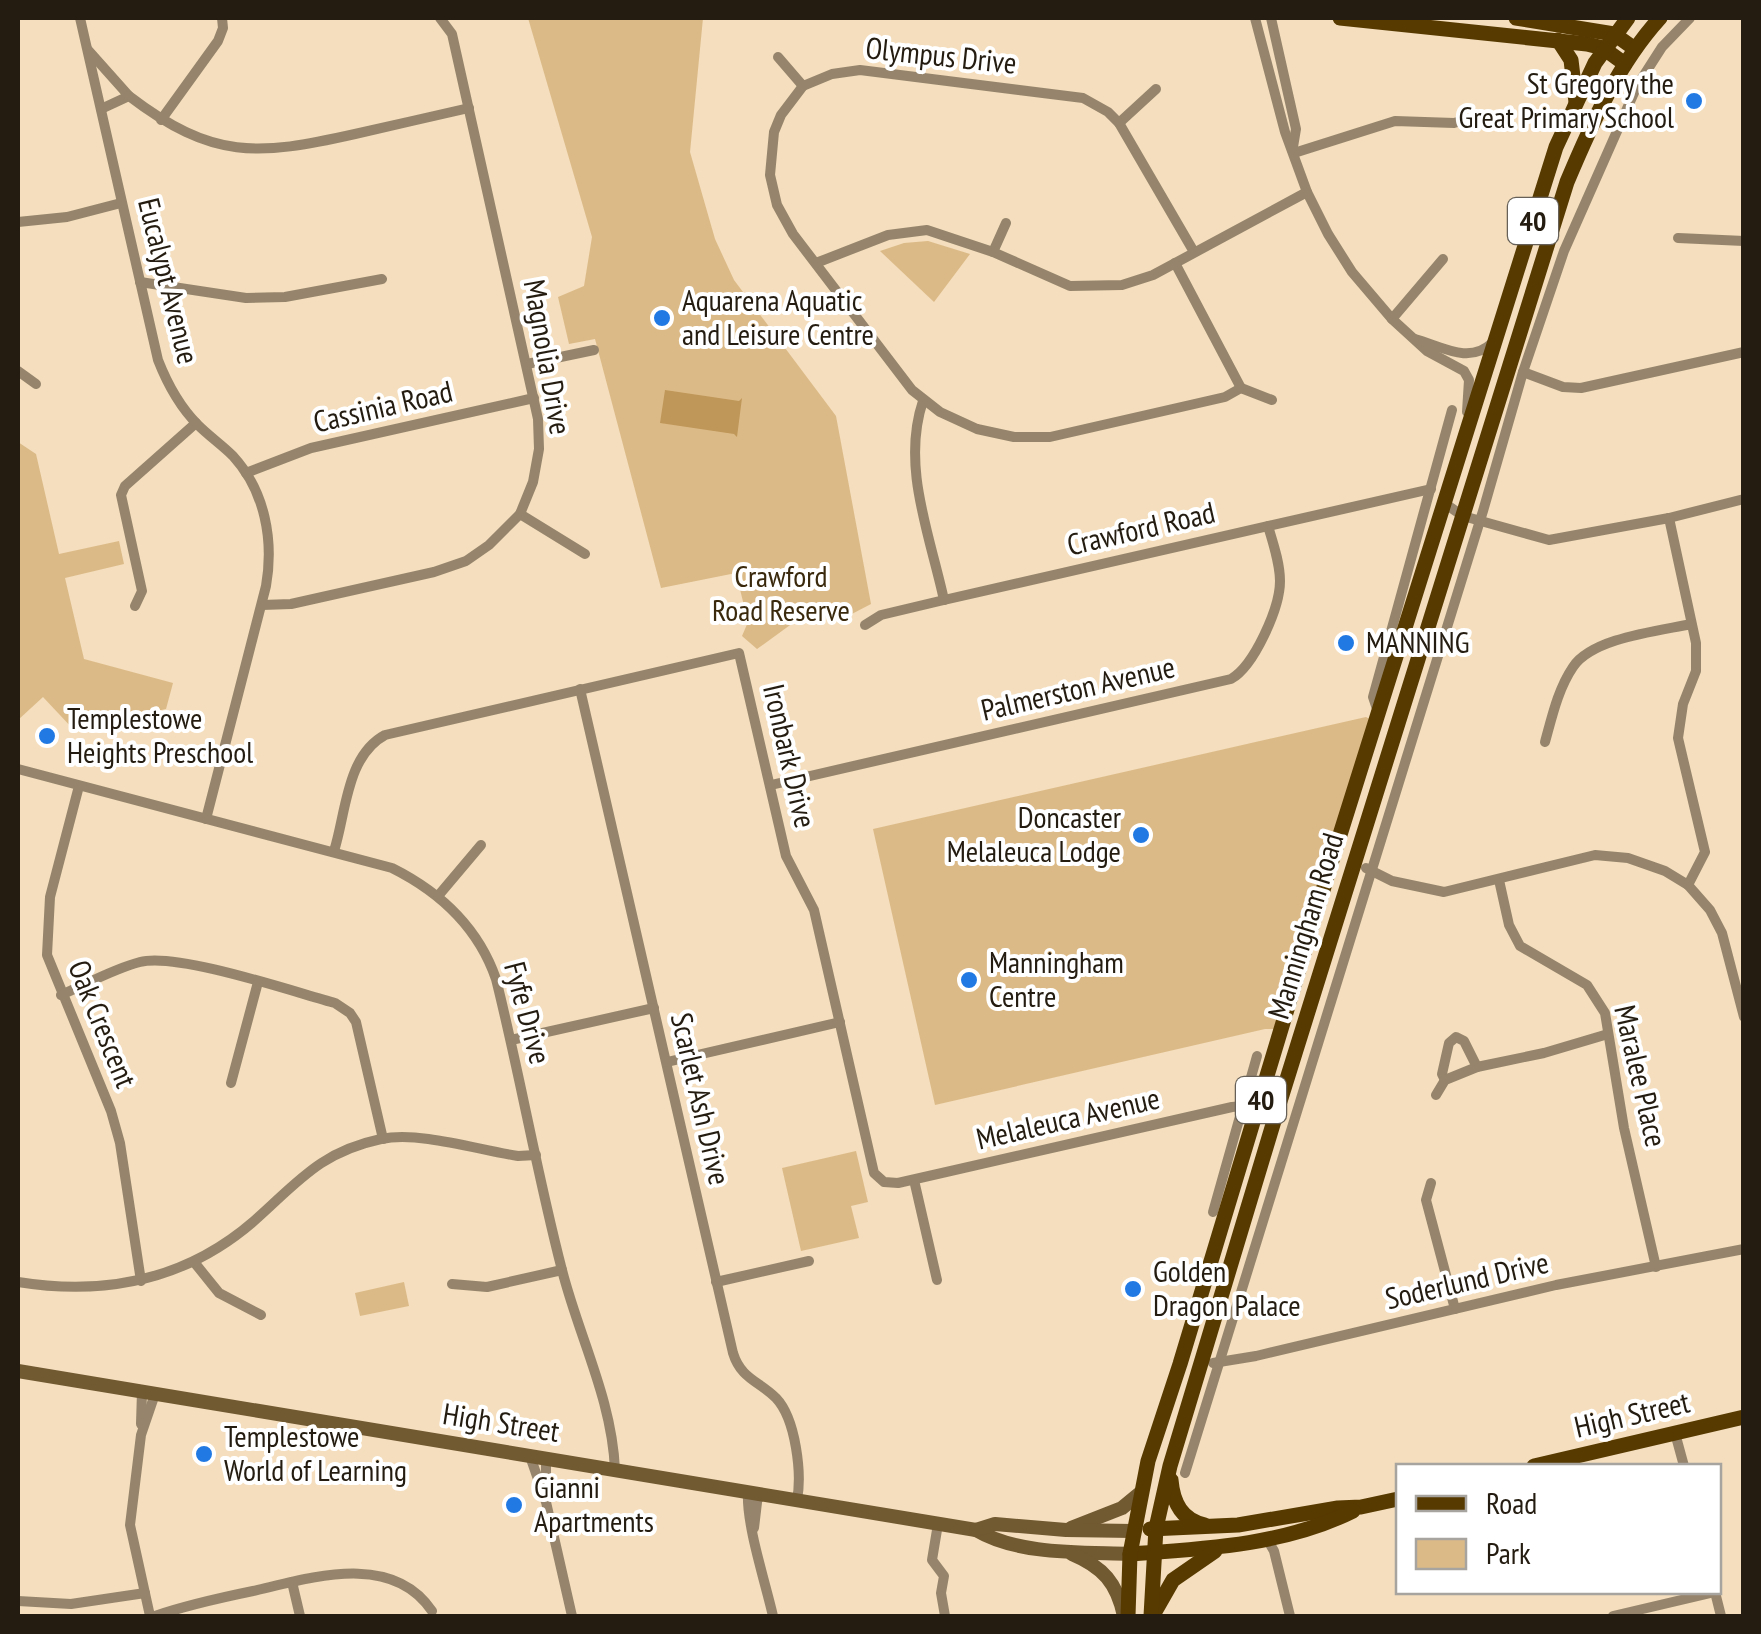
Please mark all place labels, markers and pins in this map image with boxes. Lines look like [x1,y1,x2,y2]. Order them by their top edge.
place label: St Gregory the Great Primary School [1458,63,1674,136]
marker: St Gregory the Great Primary School [1683,90,1705,112]
place label: Aquarena Aquatic and Leisure Centre [682,280,874,353]
marker: Aquarena Aquatic and Leisure Centre [651,307,673,329]
place label: MANNING [1366,622,1469,661]
marker: MANNING [1335,632,1357,654]
place label: Templestowe Heights Preschool [67,698,253,771]
marker: Templestowe Heights Preschool [36,725,58,747]
place label: Doncaster Melaleuca Lodge [947,797,1122,870]
marker: Doncaster Melaleuca Lodge [1130,824,1152,846]
place label: Manningham Centre [989,942,1124,1015]
marker: Manningham Centre [958,969,980,991]
place label: Golden Dragon Palace [1153,1251,1301,1324]
marker: Golden Dragon Palace [1122,1278,1144,1300]
place label: Templestowe World of Learning [224,1416,407,1489]
marker: Templestowe World of Learning [193,1443,215,1465]
place label: Gianni Apartments [534,1467,654,1540]
marker: Gianni Apartments [503,1494,525,1516]

